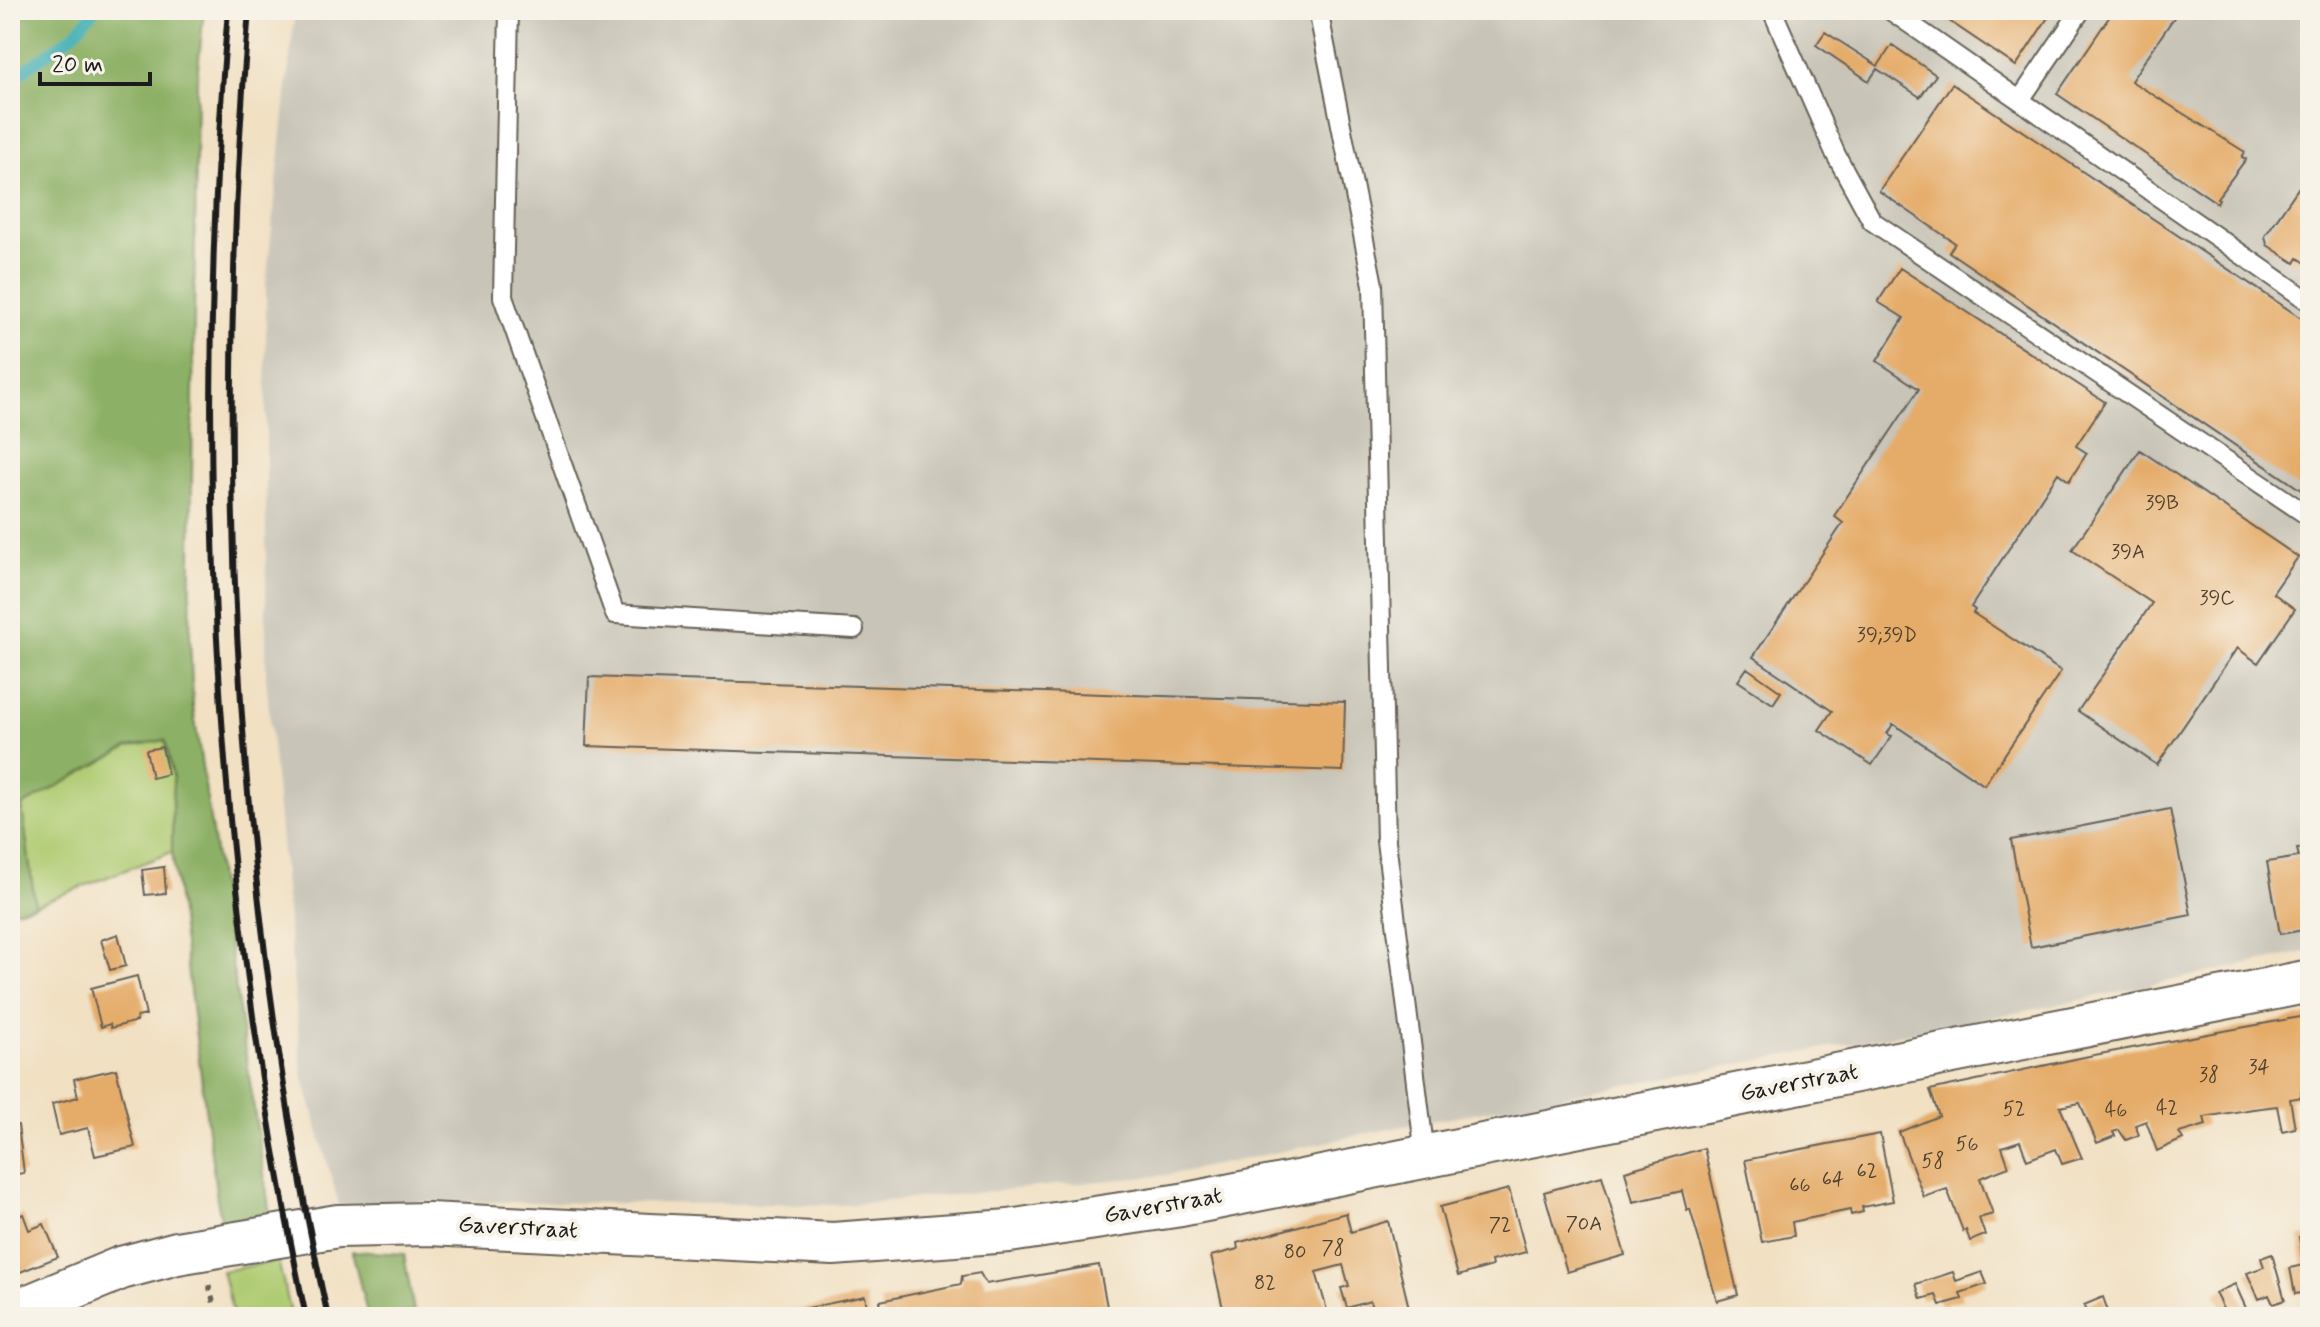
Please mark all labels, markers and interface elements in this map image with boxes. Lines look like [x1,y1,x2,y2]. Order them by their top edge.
scale bar [40,36,150,86]
text: 20 m [52,50,103,81]
house number: 39B [2145,490,2179,517]
house number: 39A [2111,539,2145,566]
house number: 39C [2199,585,2235,612]
house number: 39;39D [1857,622,1917,649]
house number: 34 [2248,1054,2270,1081]
street label: Gaverstraat [1737,1056,1861,1110]
house number: 38 [2199,1062,2219,1089]
house number: 42 [2156,1095,2178,1122]
house number: 52 [2003,1096,2025,1123]
house number: 46 [2105,1097,2127,1124]
house number: 56 [1955,1131,1979,1158]
house number: 58 [1922,1148,1944,1175]
house number: 62 [1857,1158,1877,1185]
house number: 64 [1822,1166,1844,1193]
house number: 66 [1789,1172,1811,1199]
street label: Gaverstraat [1101,1180,1225,1232]
street label: Gaverstraat [457,1209,579,1247]
house number: 70A [1566,1211,1602,1238]
house number: 72 [1489,1212,1511,1239]
house number: 78 [1321,1235,1345,1262]
house number: 80 [1284,1239,1306,1266]
house number: 82 [1254,1270,1276,1297]

